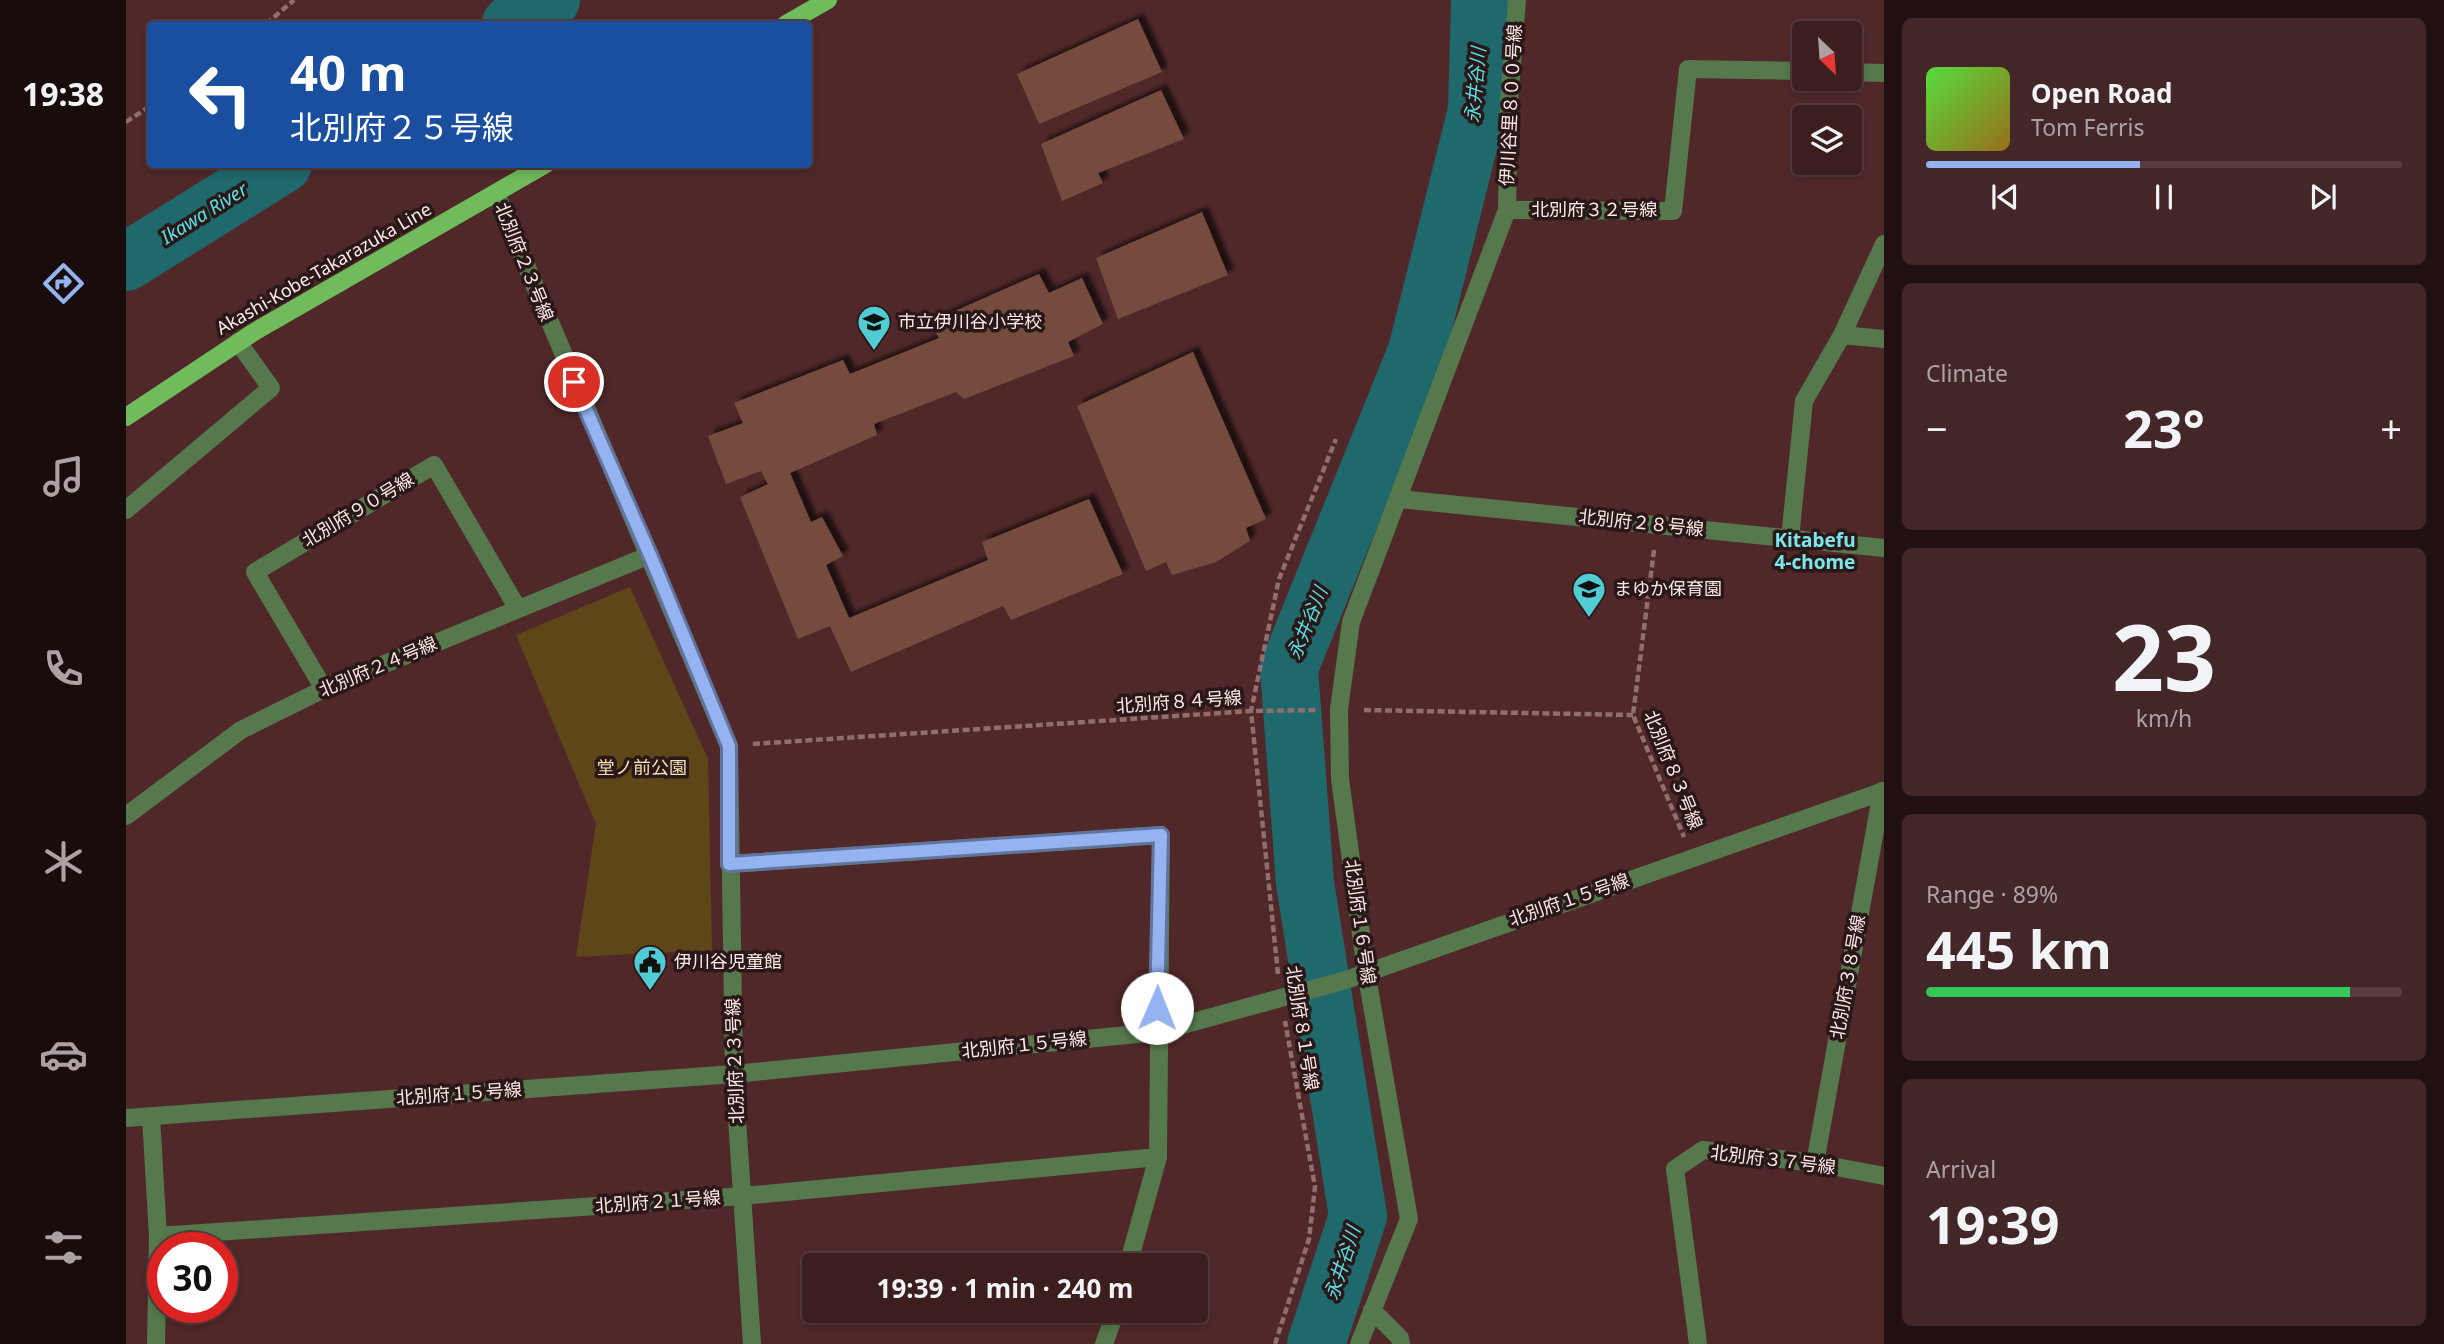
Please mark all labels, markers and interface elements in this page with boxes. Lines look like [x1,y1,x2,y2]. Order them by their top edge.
north arrow [1792,21,1862,91]
map controls [1792,21,1862,175]
street label: 伊川谷里８００号線 [1494,23,1526,186]
text: 40 m [290,39,407,105]
water label: 永井谷川 [1459,44,1491,124]
icon: left [175,49,266,140]
text: 19:38 [22,72,104,115]
text: Open Road [2031,75,2173,111]
text: 北別府２５号線 [290,105,514,148]
button: layers [1792,105,1862,175]
text: Tom Ferris [2031,111,2144,143]
water label: Ikawa River [155,175,253,250]
icon: previous [1986,178,2024,216]
icon: pause [2145,178,2183,216]
icon: next [2304,178,2342,216]
street label: Akashi-Kobe-Takarazuka Line [212,197,435,340]
street label: 北別府３２号線 [1531,197,1657,221]
street label: 北別府２３号線 [490,199,560,325]
icon: directions [39,259,88,308]
school or university icon: 市立伊川谷小学校 [855,303,893,352]
place label: 市立伊川谷小学校 [898,309,1042,333]
pin [544,352,604,412]
text: Climate [1926,357,2008,389]
icon: arrive [555,363,593,401]
text: 23° [2123,392,2205,463]
text: − [1926,402,1948,454]
text: + [2380,402,2402,454]
icon: music [39,452,88,501]
street label: 北別府９０号線 [297,466,418,552]
street label: 北別府２８号線 [1577,503,1705,541]
district label: Kitabefu 4-chome [1775,527,1855,575]
school or university icon: まゆか保育園 [1570,570,1608,619]
place label: まゆか保育園 [1614,576,1722,600]
water label: 永井谷川 [1281,581,1334,663]
text: 23 [2112,594,2216,718]
street label: 北別府２４号線 [315,630,440,702]
icon: phone [39,644,88,693]
street label: 北別府８４号線 [1115,685,1243,717]
text: km/h [2136,702,2192,734]
street label: 北別府８３号線 [1639,707,1709,833]
park label: 堂ノ前公園 [597,755,687,779]
icon: climate [39,837,88,886]
street label: 北別府１６号線 [1340,858,1382,986]
street label: 北別府１５号線 [1505,867,1632,931]
text: Range · 89% [1926,878,2058,910]
street label: 北別府３８号線 [1824,913,1870,1041]
text: 445 km [1926,913,2112,984]
public building icon: 伊川谷児童館 [631,943,669,992]
place label: 伊川谷児童館 [674,949,782,973]
street label: 北別府８１号線 [1281,964,1325,1092]
position arrow [1120,971,1194,1045]
street label: 北別府２３号線 [720,998,748,1124]
street label: 北別府１５号線 [960,1025,1088,1063]
icon: car [39,1030,88,1079]
street label: 北別府１５号線 [395,1077,523,1109]
street label: 北別府３７号線 [1709,1139,1837,1179]
text: Arrival [1926,1153,1996,1185]
street label: 北別府２１号線 [594,1185,722,1217]
text: 19:39 [1926,1188,2060,1259]
water label: 永井谷川 [1318,1221,1367,1303]
icon: filters [39,1223,88,1272]
speed limit sign: 30 [147,1232,238,1323]
text: 19:39 · 1 min · 240 m [877,1270,1133,1306]

